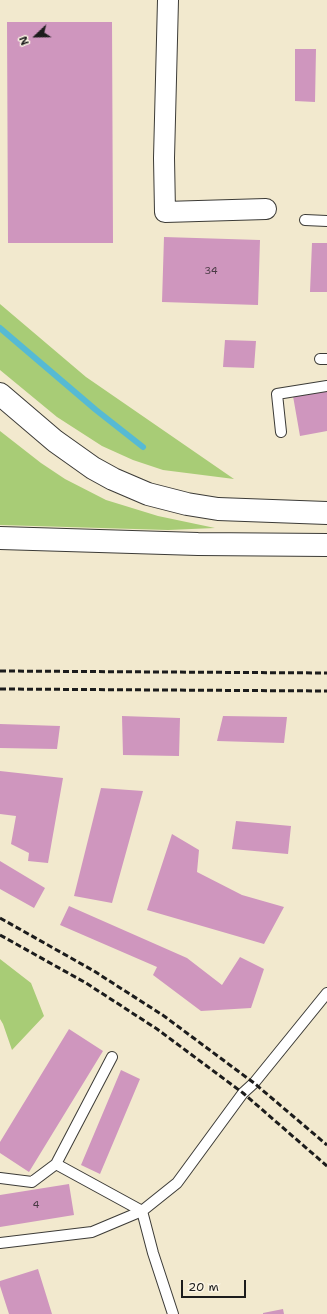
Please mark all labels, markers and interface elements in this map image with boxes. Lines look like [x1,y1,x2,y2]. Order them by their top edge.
north arrow [16,16,56,56]
text: N [16,34,33,48]
house number: 34 [204,265,218,277]
house number: 4 [33,1199,39,1211]
scale bar [183,1272,248,1298]
text: 20 m [188,1279,219,1295]

